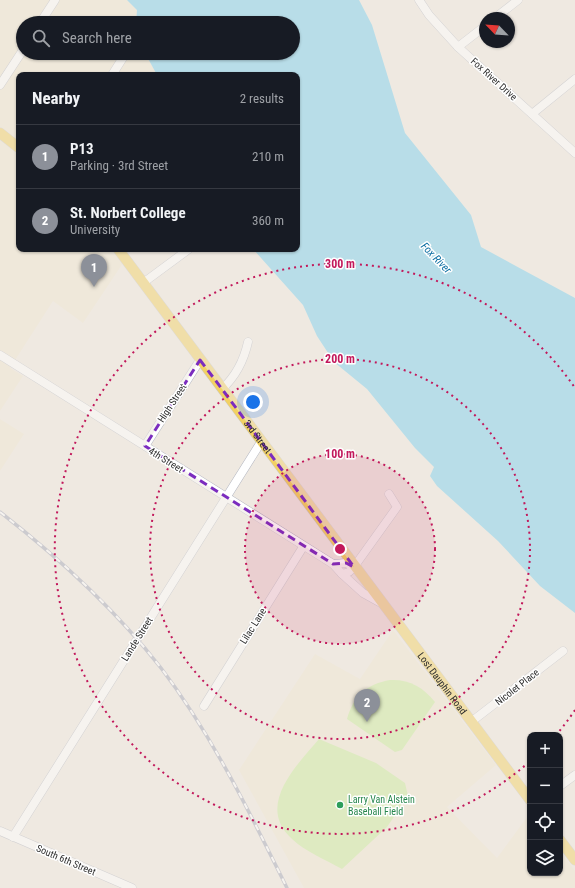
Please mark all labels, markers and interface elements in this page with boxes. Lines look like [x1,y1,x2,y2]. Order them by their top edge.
north arrow [479,12,515,48]
search box [16,16,300,60]
icon: search [30,27,52,49]
text: Search here [62,29,132,47]
street label: Fox River Drive [469,55,520,103]
text: Nearby [32,88,80,108]
text: 2 results [240,91,284,106]
text: P13 [70,140,94,158]
text: 1 [42,149,48,164]
text: 210 m [252,149,284,164]
text: Parking · 3rd Street [70,158,168,173]
text: St. Norbert College [70,204,186,222]
text: 2 [42,213,48,228]
text: 360 m [252,213,284,228]
text: University [70,222,120,237]
water label: Fox River [418,240,454,277]
pin: 1 [81,254,107,287]
text: 300 m [325,257,355,271]
text: 200 m [325,352,355,366]
street label: High Street [155,382,189,424]
your location [243,392,263,412]
street label: 3rd Street [242,418,274,455]
street label: 4th Street [147,445,185,475]
text: 100 m [325,447,355,461]
centre of rings [333,542,347,556]
street label: Lilac Lane [238,606,268,646]
street label: Lande Street [119,615,155,663]
street label: Lost Dauphin Road [416,650,469,716]
street label: Nicolet Place [493,666,541,707]
pin: 2 [354,689,380,722]
map controls [527,732,563,876]
button: + [527,732,563,768]
button: − [527,768,563,804]
place label: Larry Van Alstein Baseball Field [348,794,415,817]
marker: Larry Van Alstein Baseball Field [335,800,345,810]
button: locate [527,804,563,840]
button: layers [527,840,563,876]
street label: South 6th Street [35,843,97,877]

